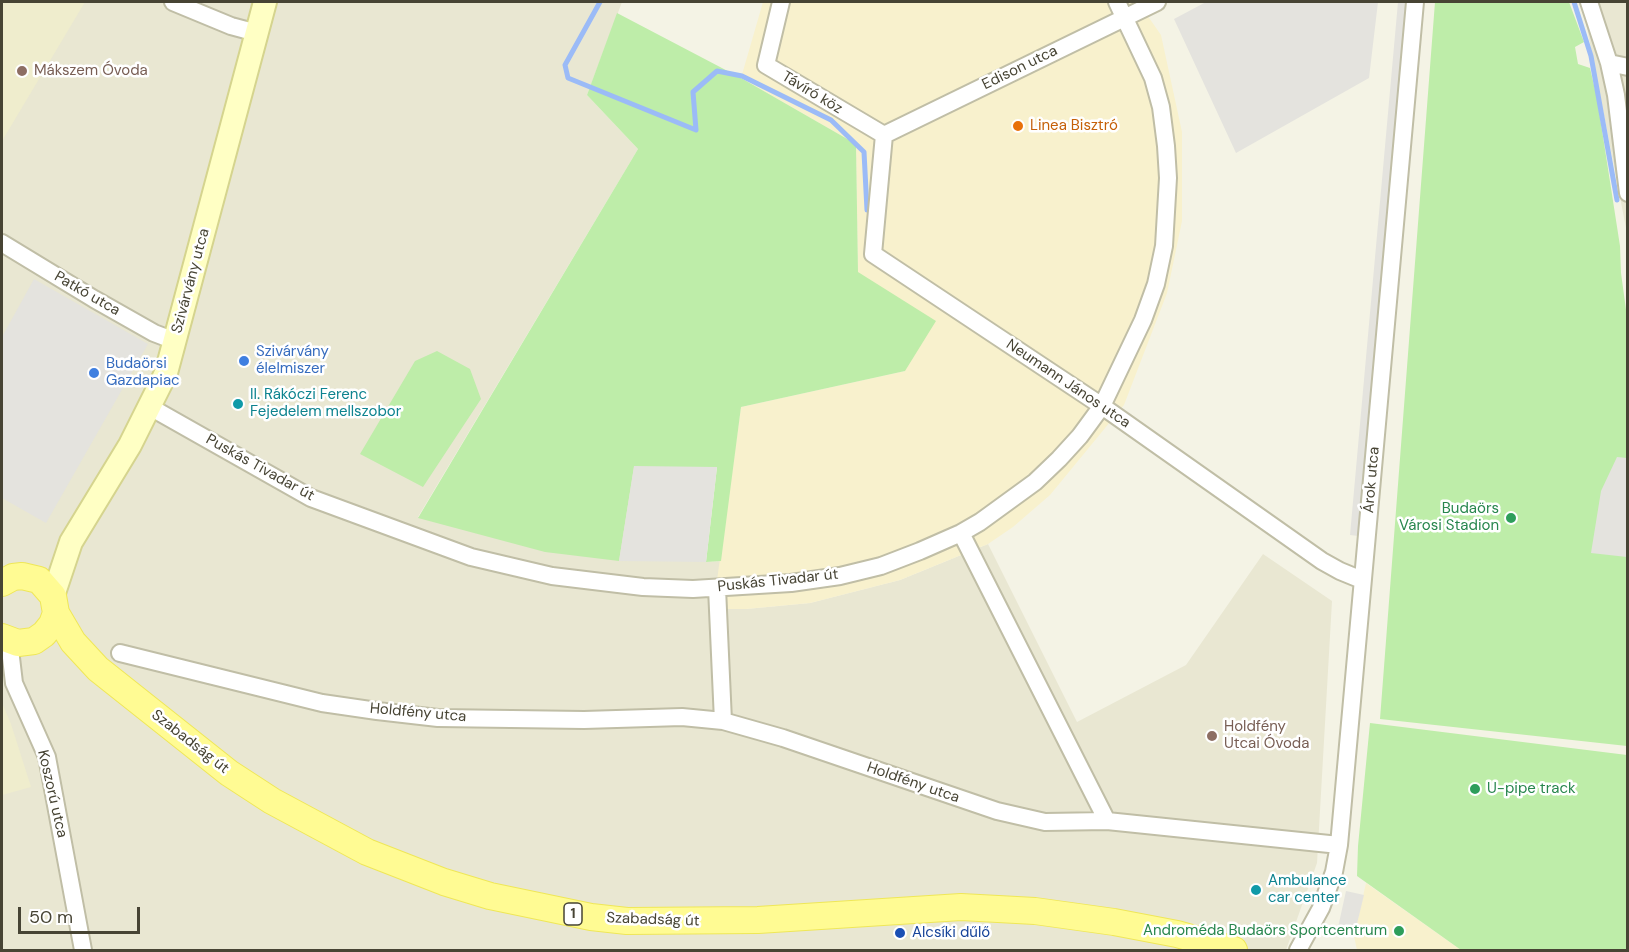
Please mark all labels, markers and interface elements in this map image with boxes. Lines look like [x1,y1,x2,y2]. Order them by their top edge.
street label: Edison utca [979,42,1061,94]
place label: Mákszem Óvoda [34,62,148,80]
marker: Mákszem Óvoda [15,64,29,78]
street label: Távíró köz [778,68,846,118]
place label: Linea Bisztró [1030,117,1118,135]
marker: Linea Bisztró [1011,119,1025,133]
street label: Szivárvány utca [168,227,214,335]
street label: Patkó utca [51,268,123,320]
street label: Neumann János utca [1002,336,1134,432]
place label: Szivárvány élelmiszer [256,343,329,378]
marker: Szivárvány élelmiszer [237,354,251,368]
place label: Budaörsi Gazdapiac [106,355,180,390]
marker: Budaörsi Gazdapiac [87,366,101,380]
place label: II. Rákóczi Ferenc Fejedelem mellszobor [250,386,401,421]
marker: II. Rákóczi Ferenc Fejedelem mellszobor [231,397,245,411]
street label: Puskás Tivadar út [203,431,317,505]
street label: Árok utca [1360,446,1384,514]
place label: Budaörs Városi Stadion [1399,500,1499,535]
marker: Budaörs Városi Stadion [1504,511,1518,525]
street label: Puskás Tivadar út [717,566,839,596]
street label: Holdfény utca [369,700,467,726]
street label: Szabadság út [148,706,232,778]
place label: Holdfény Utcai Óvoda [1224,718,1309,753]
marker: Holdfény Utcai Óvoda [1205,729,1219,743]
street label: Koszorú utca [33,748,71,840]
street label: Holdfény utca [864,759,962,807]
place label: U-pipe track [1487,780,1576,798]
marker: U-pipe track [1468,782,1482,796]
place label: Ambulance car center [1268,872,1347,907]
marker: Ambulance car center [1249,883,1263,897]
scale bar [21,895,142,933]
road number: 1 [564,903,582,925]
text: 50 m [29,905,73,929]
street label: Szabadság út [606,909,700,931]
place label: Androméda Budaörs Sportcentrum [1143,922,1387,940]
place label: Alcsíki dűlő [912,924,990,942]
marker: Androméda Budaörs Sportcentrum [1392,924,1406,938]
marker: Alcsíki dűlő [893,926,907,940]

